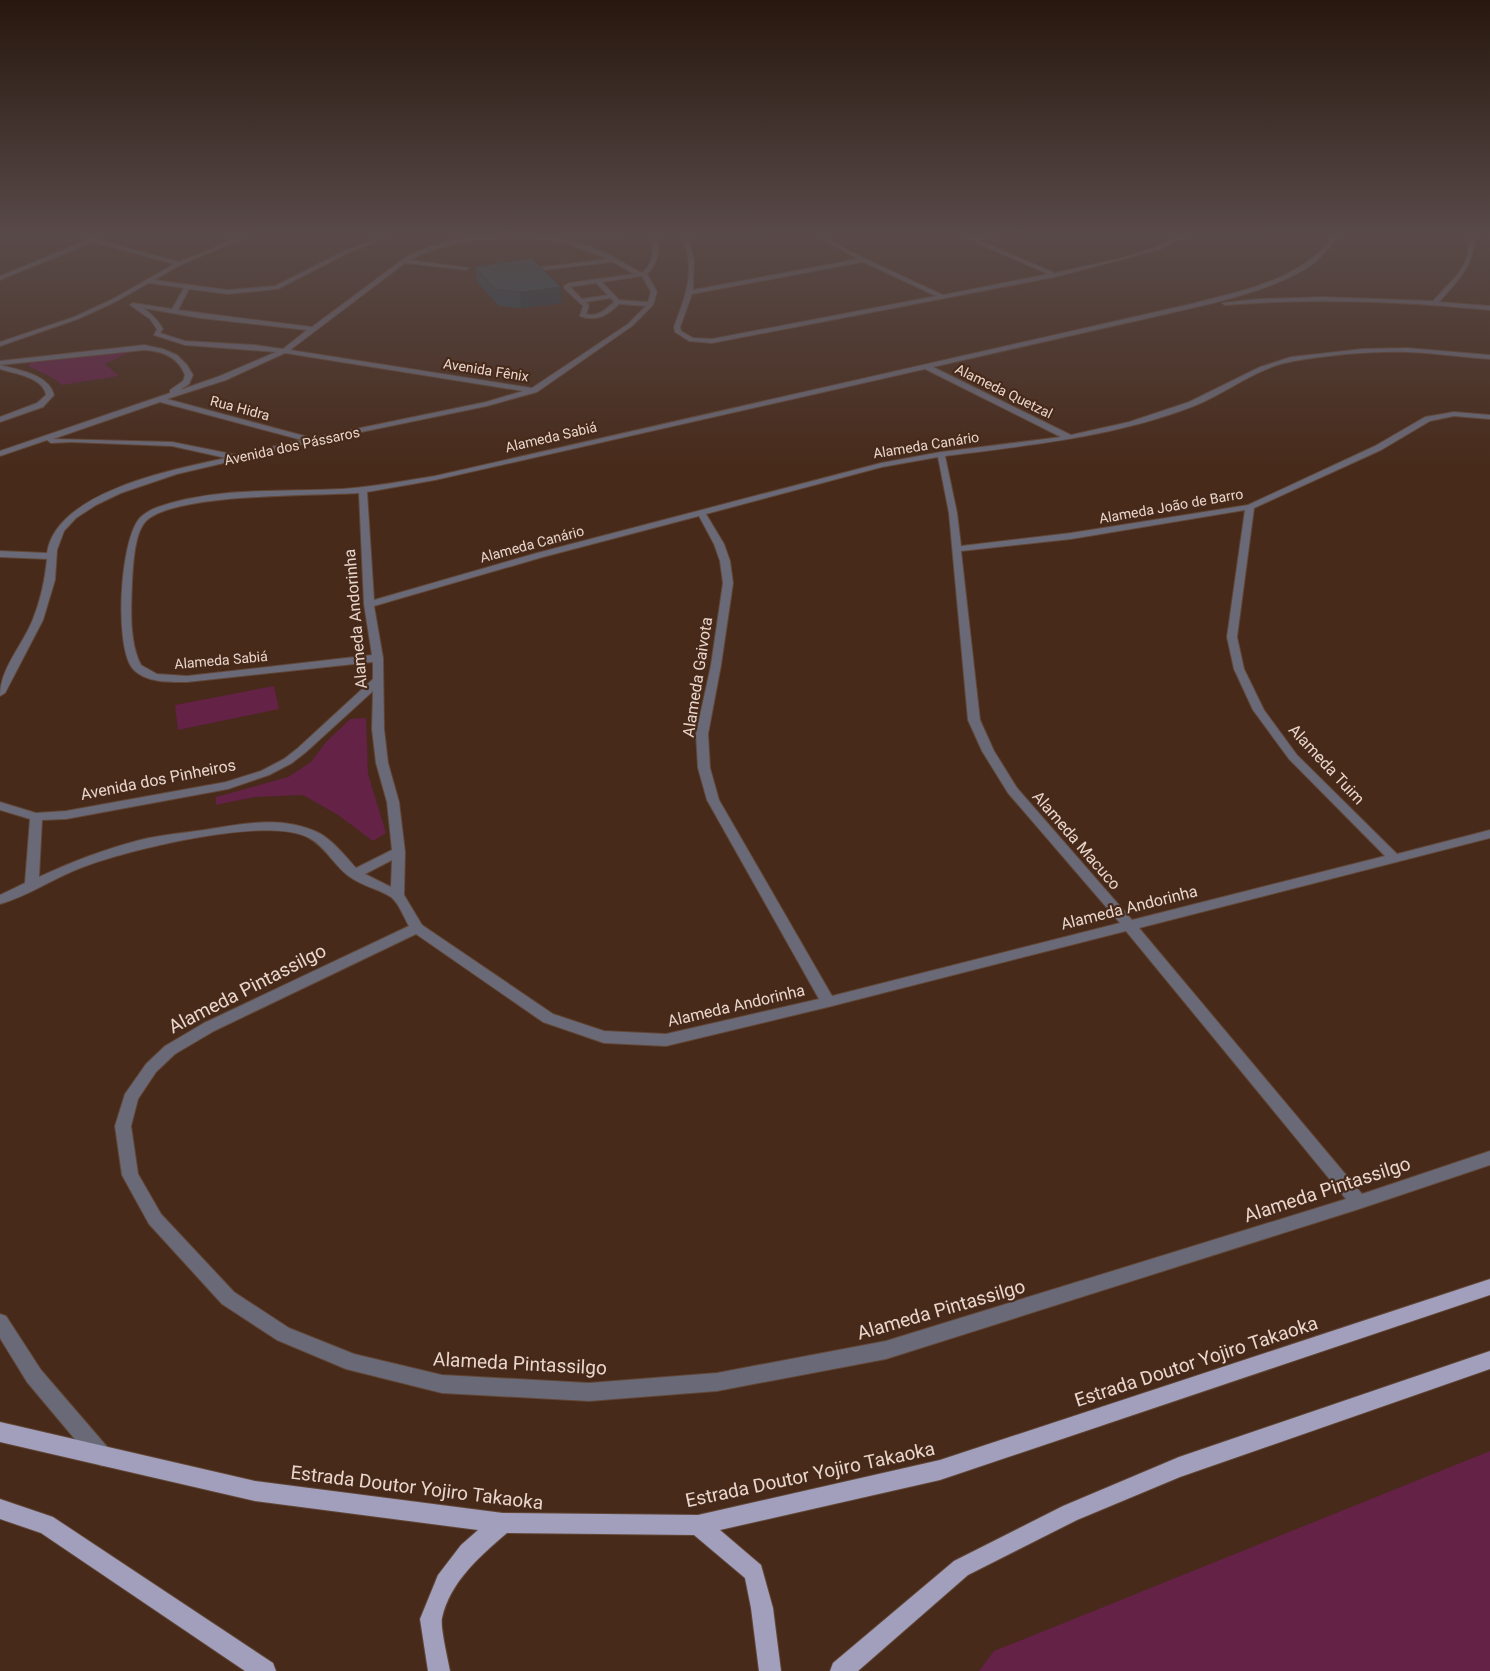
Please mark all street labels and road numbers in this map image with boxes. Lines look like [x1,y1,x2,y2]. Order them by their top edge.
street label: Avenida Fênix [442,355,530,385]
street label: Alameda Quetzal [953,361,1055,421]
street label: Rua Hidra [209,392,271,424]
street label: Alameda Sabiá [504,419,598,455]
street label: Avenida dos Pássaros [223,424,361,468]
street label: Alameda Canário [872,429,980,461]
street label: Alameda João de Barro [1098,485,1244,527]
street label: Alameda Canário [478,522,586,566]
street label: Alameda Andorinha [340,548,371,690]
street label: Alameda Gaivota [679,616,716,739]
street label: Alameda Sabiá [174,648,268,672]
street label: Alameda Tuim [1285,720,1369,808]
street label: Avenida dos Pinheiros [79,755,237,804]
street label: Alameda Macuco [1029,787,1125,894]
street label: Alameda Andorinha [1059,881,1199,934]
street label: Alameda Pintassilgo [165,939,330,1038]
street label: Alameda Andorinha [666,980,807,1031]
street label: Alameda Pintassilgo [1241,1152,1413,1227]
street label: Alameda Pintassilgo [854,1274,1028,1344]
street label: Estrada Doutor Yojiro Takaoka [1072,1311,1321,1412]
street label: Alameda Pintassilgo [433,1347,607,1380]
street label: Estrada Doutor Yojiro Takaoka [683,1437,937,1512]
street label: Estrada Doutor Yojiro Takaoka [289,1461,545,1514]

